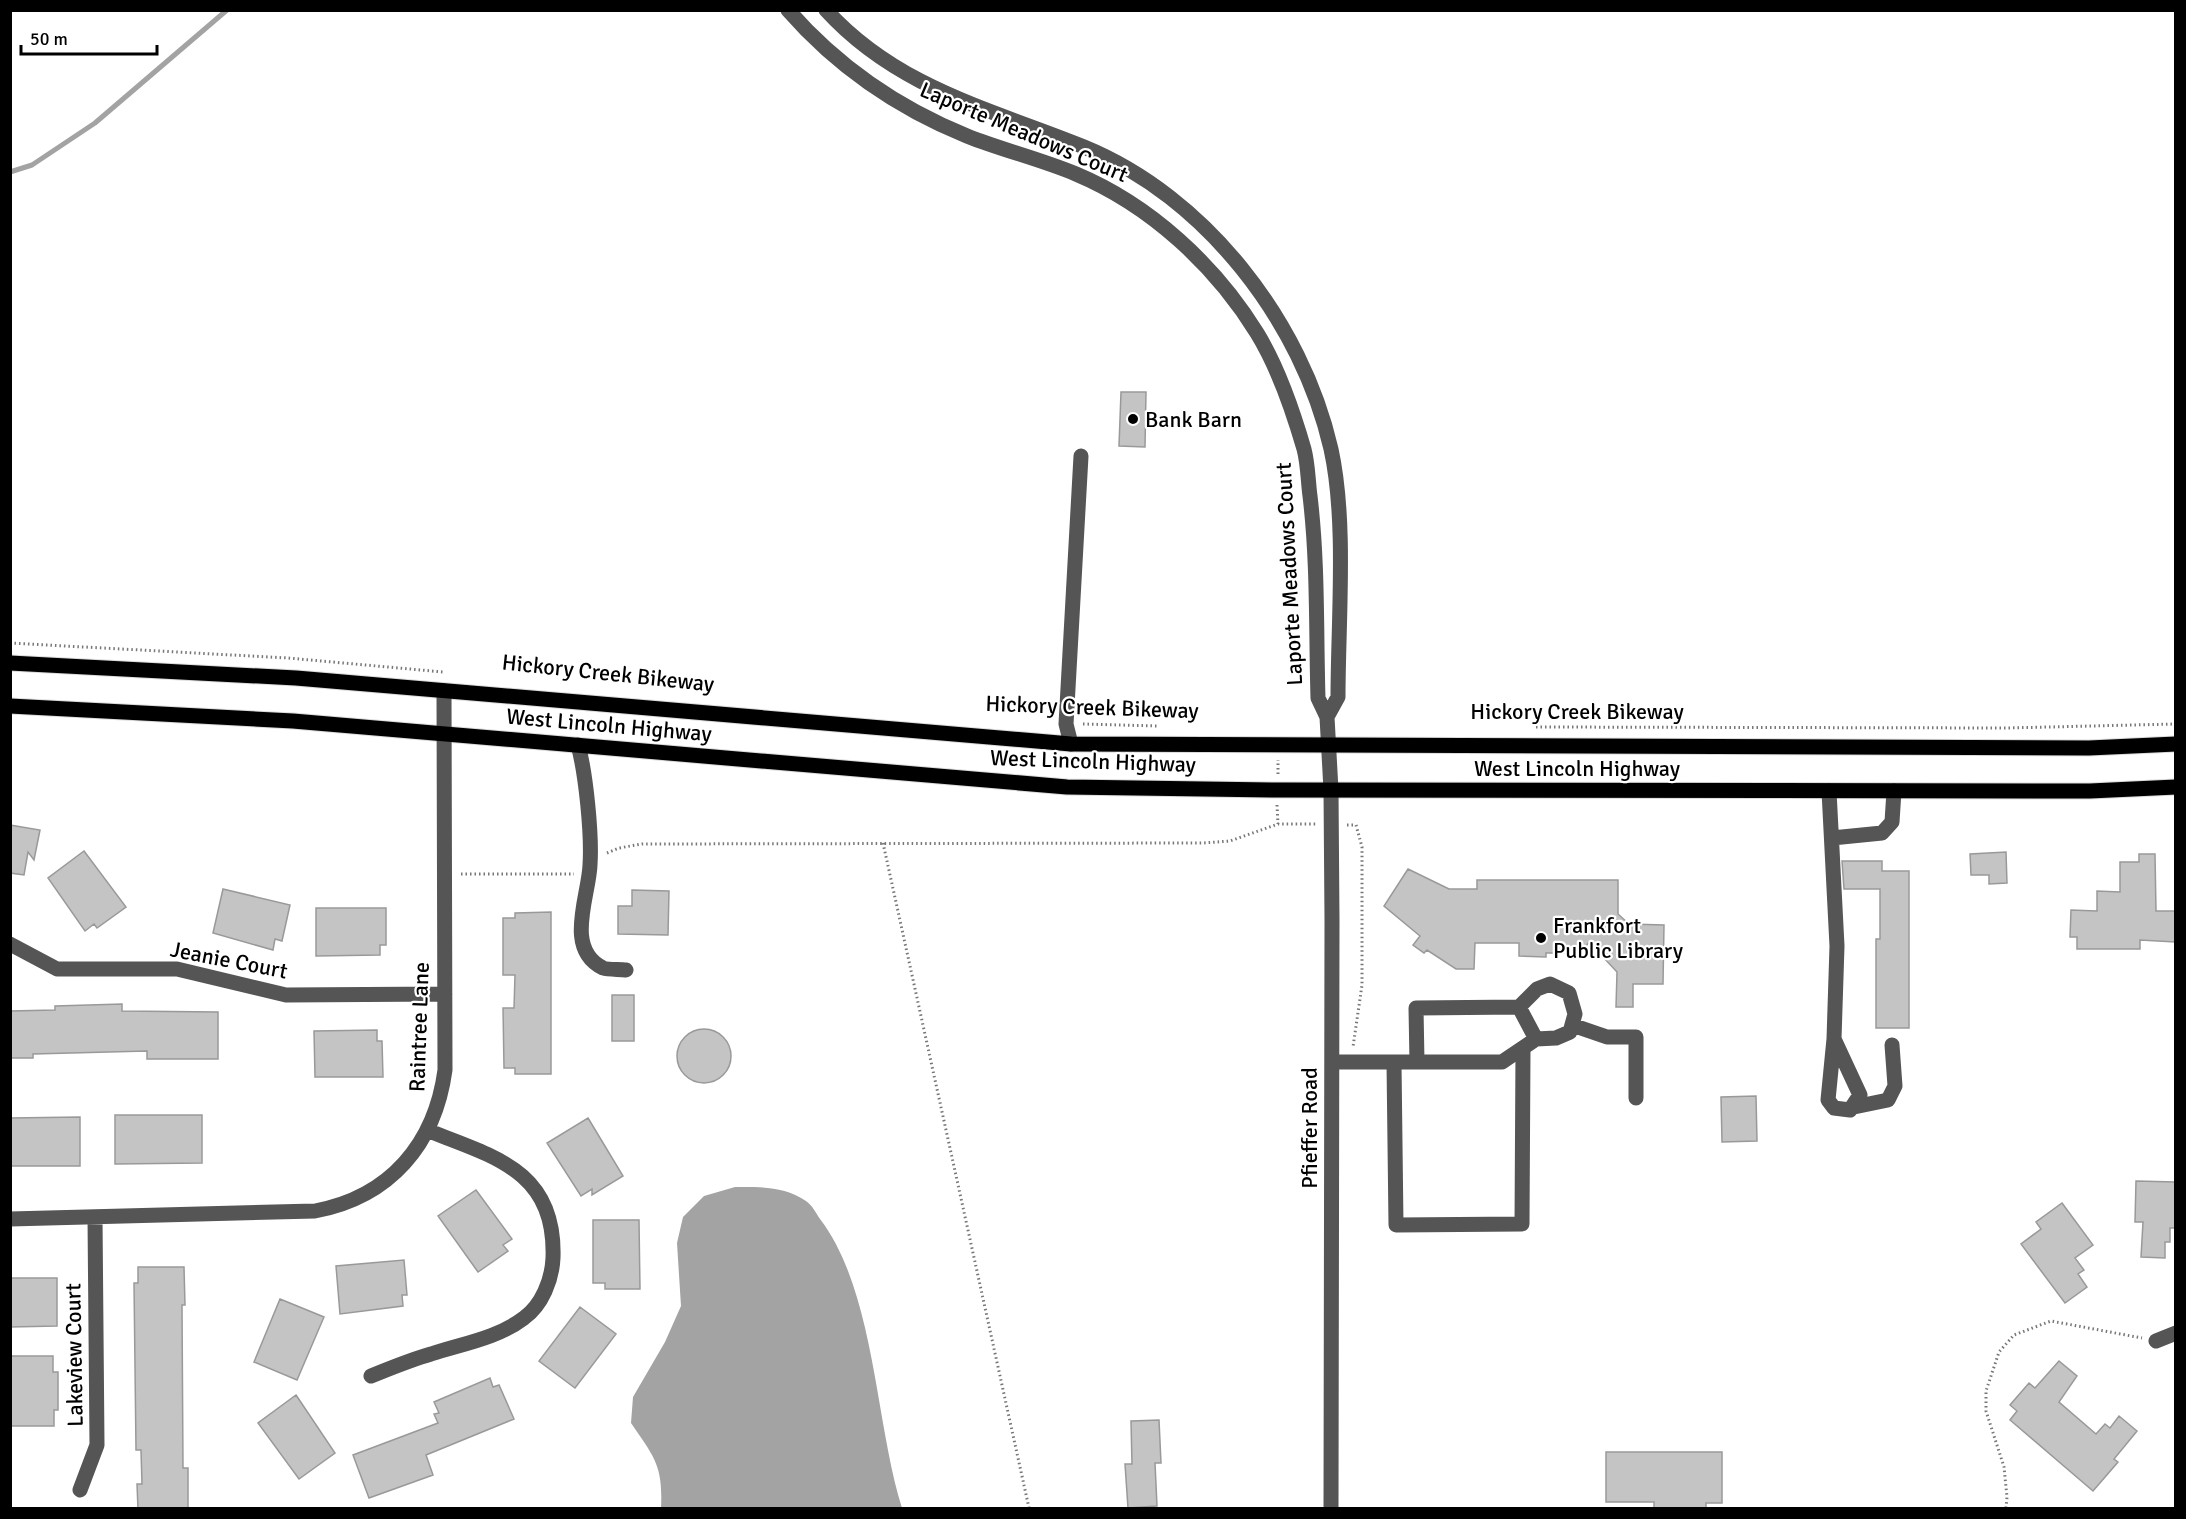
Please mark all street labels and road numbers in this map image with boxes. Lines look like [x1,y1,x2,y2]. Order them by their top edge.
street label: Laporte Meadows Court [916,76,1132,188]
street label: Laporte Meadows Court [1270,461,1308,686]
street label: Hickory Creek Bikeway [501,648,716,698]
street label: Hickory Creek Bikeway [985,690,1200,724]
street label: Hickory Creek Bikeway [1470,698,1684,725]
street label: West Lincoln Highway [505,703,713,747]
street label: West Lincoln Highway [990,744,1197,778]
street label: West Lincoln Highway [1474,755,1681,782]
street label: Jeanie Court [168,935,290,985]
street label: Raintree Lane [403,962,435,1092]
street label: Pfieffer Road [1296,1067,1323,1189]
street label: Lakeview Court [59,1283,89,1427]

